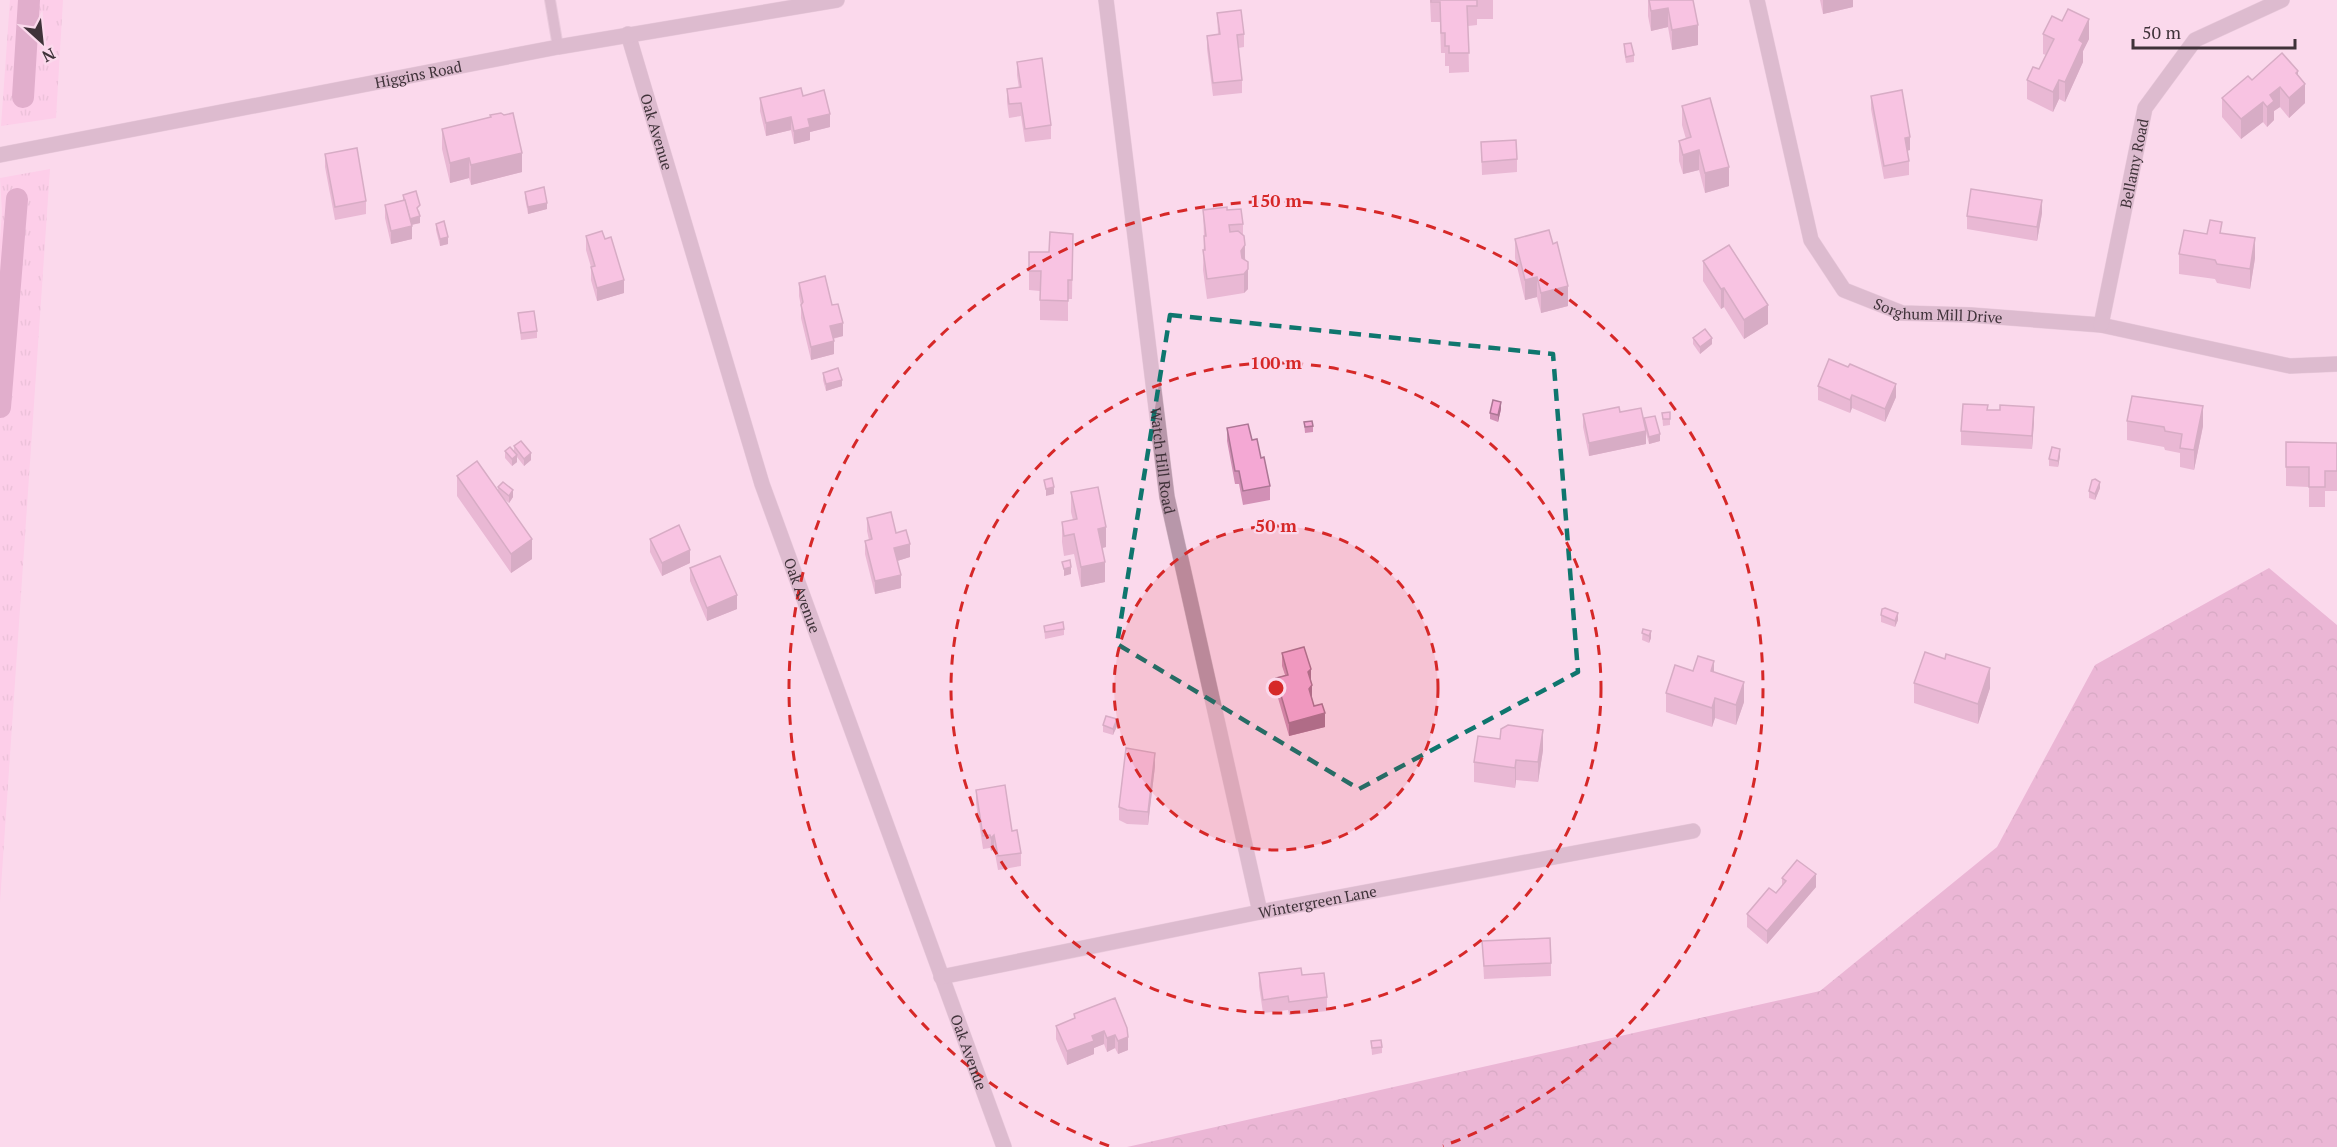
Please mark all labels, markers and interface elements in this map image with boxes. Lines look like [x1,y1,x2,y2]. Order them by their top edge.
north arrow [12,12,72,72]
scale bar [2133,12,2295,50]
text: 50 m [2142,20,2182,44]
text: N [38,43,59,68]
street label: Higgins Road [373,56,463,92]
street label: Oak Avenue [636,91,678,172]
street label: Bellamy Road [2115,117,2153,210]
text: 150 m [1250,188,1302,212]
street label: Sorghum Mill Drive [1871,293,2003,327]
text: 100 m [1250,350,1302,374]
street label: Watch Hill Road [1146,406,1180,516]
text: 50 m [1255,513,1297,537]
street label: Oak Avenue [780,555,826,636]
centre of rings [1266,678,1286,698]
street label: Wintergreen Lane [1257,880,1378,922]
street label: Oak Avenue [946,1011,992,1092]

